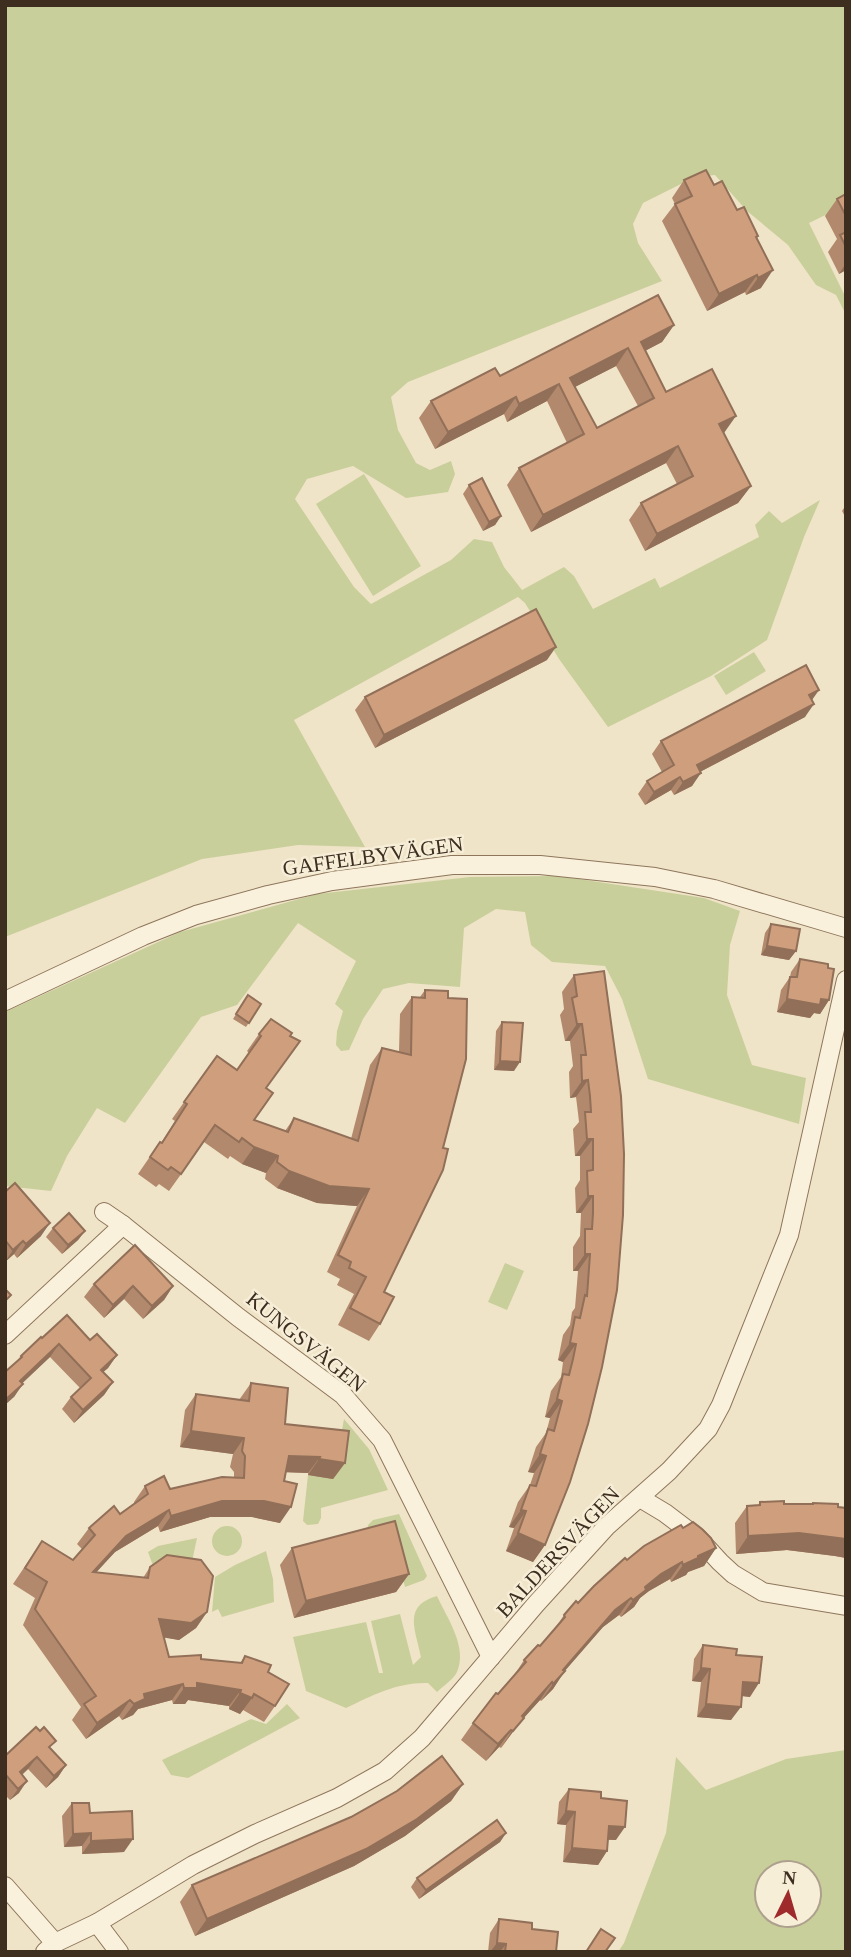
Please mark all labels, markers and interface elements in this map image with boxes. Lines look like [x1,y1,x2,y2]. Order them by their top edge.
street label: GAFFELBYVÄGEN [281,831,465,881]
street label: KUNGSVÄGEN [242,1287,370,1397]
street label: BALDERSVÄGEN [492,1482,624,1622]
north arrow [753,1859,823,1929]
text: N [782,1867,797,1889]

